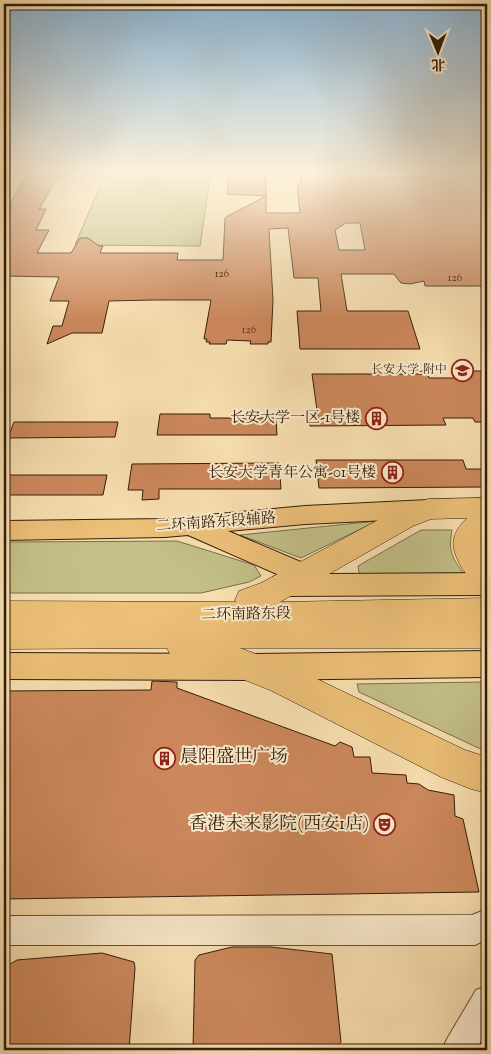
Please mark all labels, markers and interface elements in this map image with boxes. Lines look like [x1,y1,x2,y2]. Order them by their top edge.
north arrow [414,28,464,78]
text: 北 [431,53,445,73]
house number: 126 [215,266,229,282]
house number: 126 [448,270,462,286]
house number: 126 [242,322,256,338]
school or university icon: 长安大学-附中 [451,358,475,382]
place label: 长安大学-附中 [371,361,447,379]
building icon: 长安大学一区-1号楼 [364,406,388,430]
place label: 长安大学一区-1号楼 [230,408,360,429]
building icon: 长安大学青年公寓-01号楼 [380,461,404,485]
place label: 长安大学青年公寓-01号楼 [208,463,376,484]
street label: 二环南路东段辅路 [155,508,277,538]
street label: 二环南路东段 [201,604,291,626]
place label: 晨阳盛世广场 [180,745,288,771]
building icon: 晨阳盛世广场 [152,746,176,770]
place label: 香港未来影院(西安1店) [189,812,369,838]
theatre icon: 香港未来影院(西安1店) [373,813,397,837]

